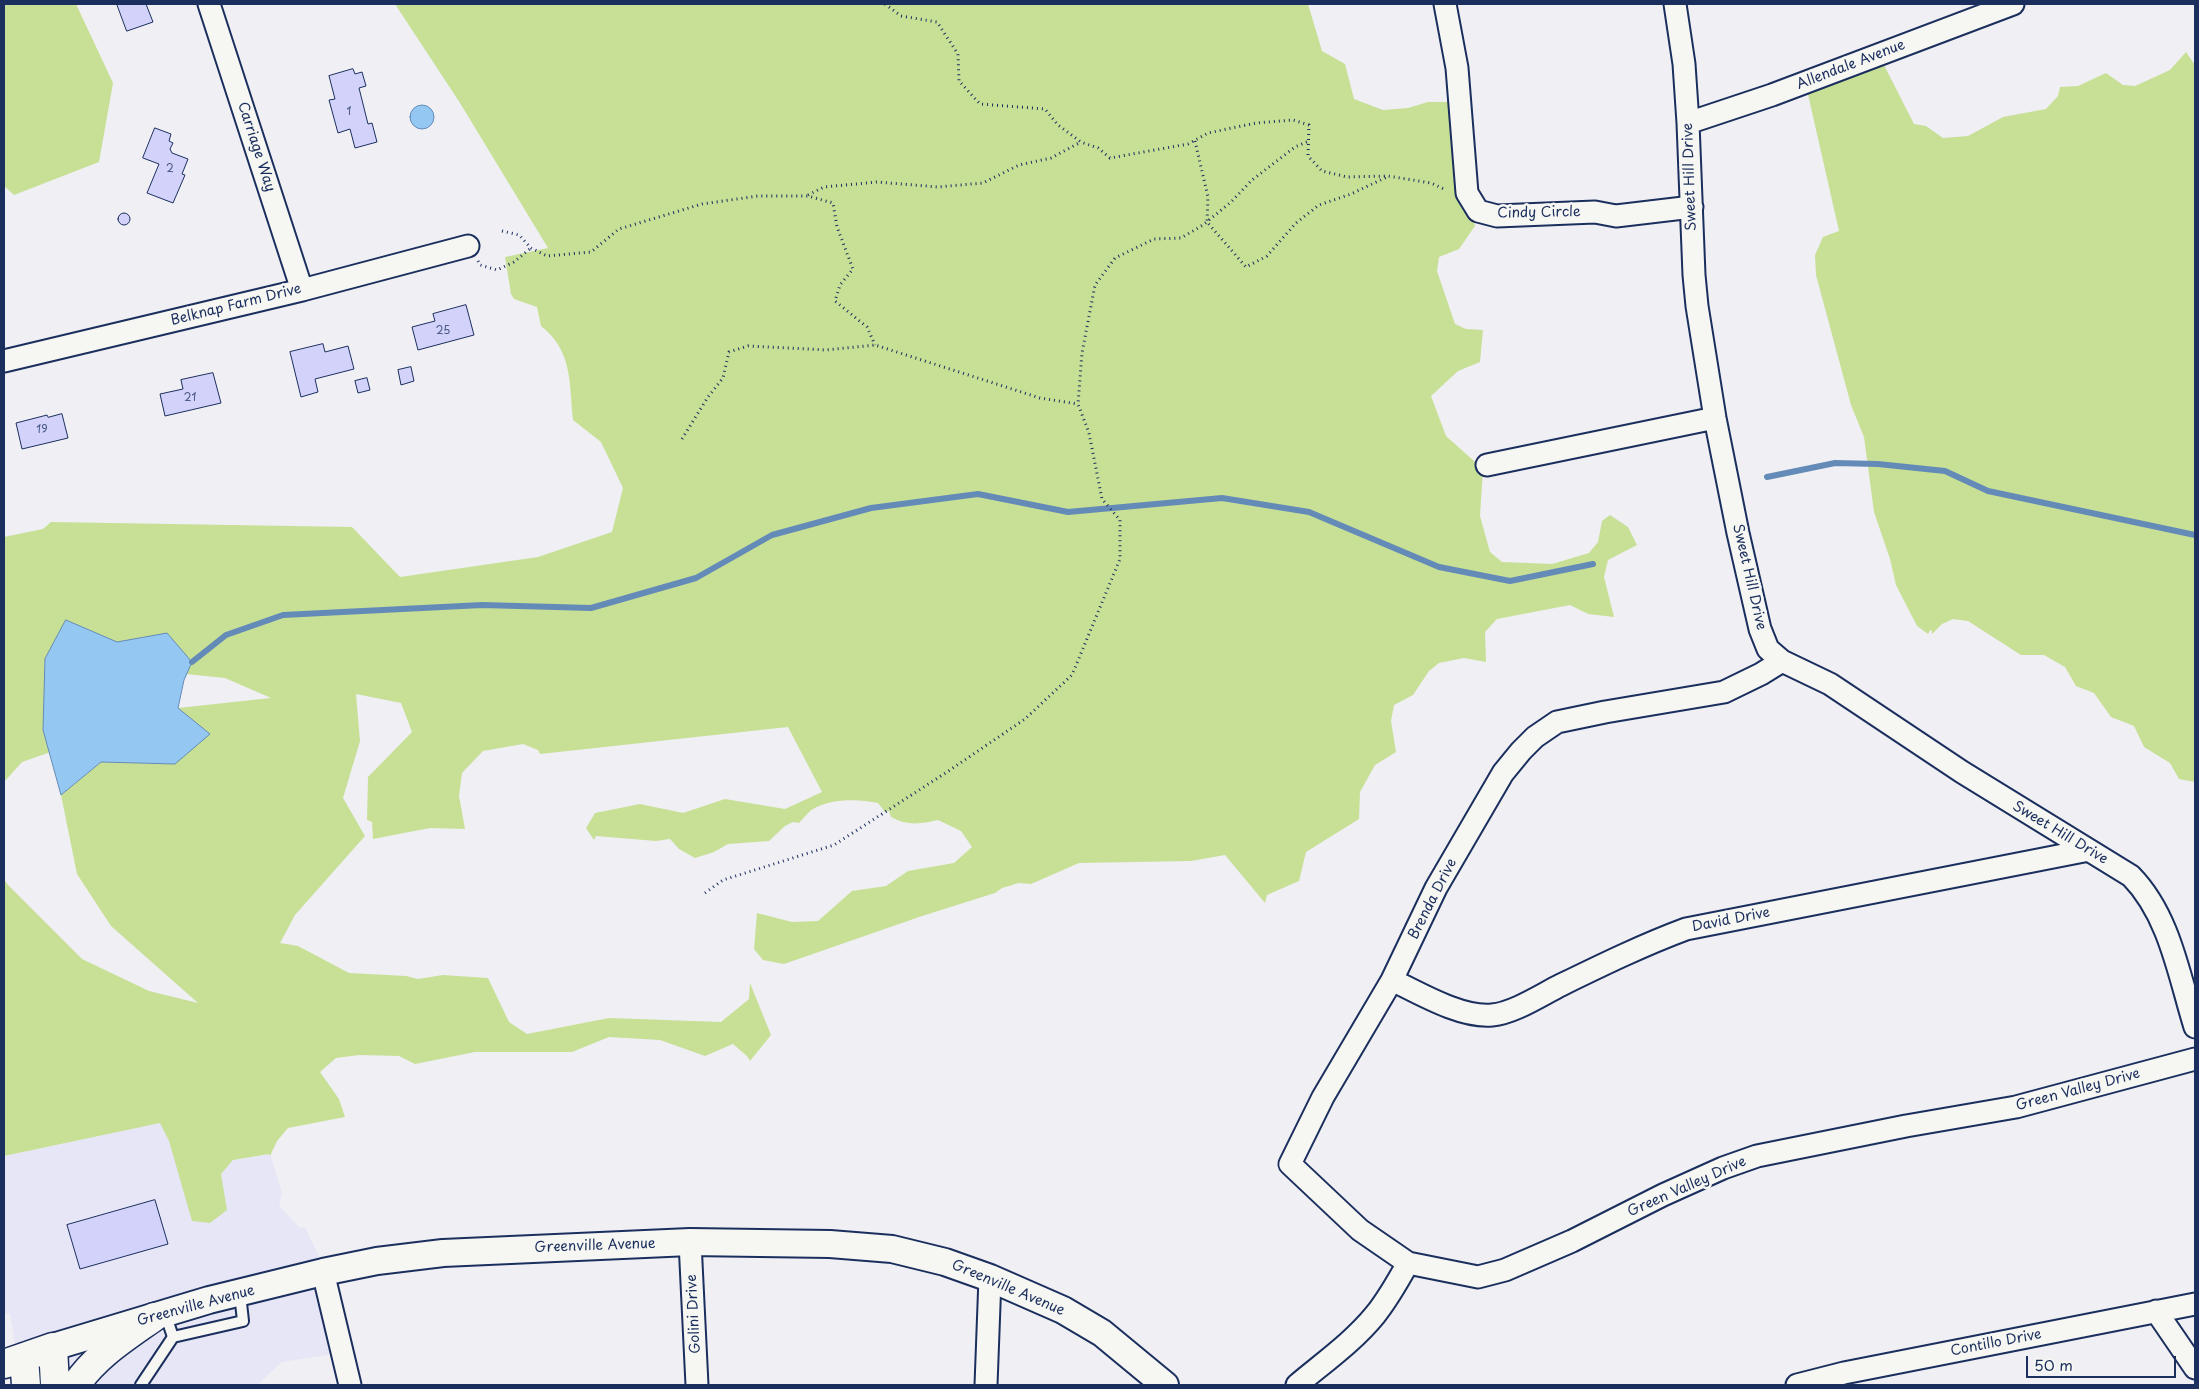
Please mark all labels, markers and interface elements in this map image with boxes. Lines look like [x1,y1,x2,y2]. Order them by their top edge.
street label: Allendale Avenue [1794,37,1908,93]
street label: Carriage Way [234,100,278,194]
house number: 1 [347,105,351,119]
street label: Sweet Hill Drive [1680,123,1700,231]
house number: 2 [166,162,174,176]
street label: Cindy Circle [1497,204,1581,222]
street label: Belknap Farm Drive [169,281,303,329]
house number: 25 [436,324,450,338]
house number: 21 [184,391,196,405]
house number: 19 [36,423,48,437]
street label: Sweet Hill Drive [1729,522,1769,632]
street label: Sweet Hill Drive [2009,798,2111,868]
street label: Brenda Drive [1405,856,1461,942]
street label: David Drive [1691,904,1771,936]
street label: Green Valley Drive [2014,1065,2142,1115]
street label: Green Valley Drive [1625,1153,1749,1221]
street label: Greenville Avenue [534,1235,656,1257]
street label: Greenville Avenue [949,1257,1067,1319]
street label: Golini Drive [684,1274,704,1354]
street label: Greenville Avenue [135,1282,257,1330]
street label: Contillo Drive [1949,1326,2043,1360]
scale bar [2029,1346,2179,1378]
text: 50 m [2034,1353,2073,1376]

